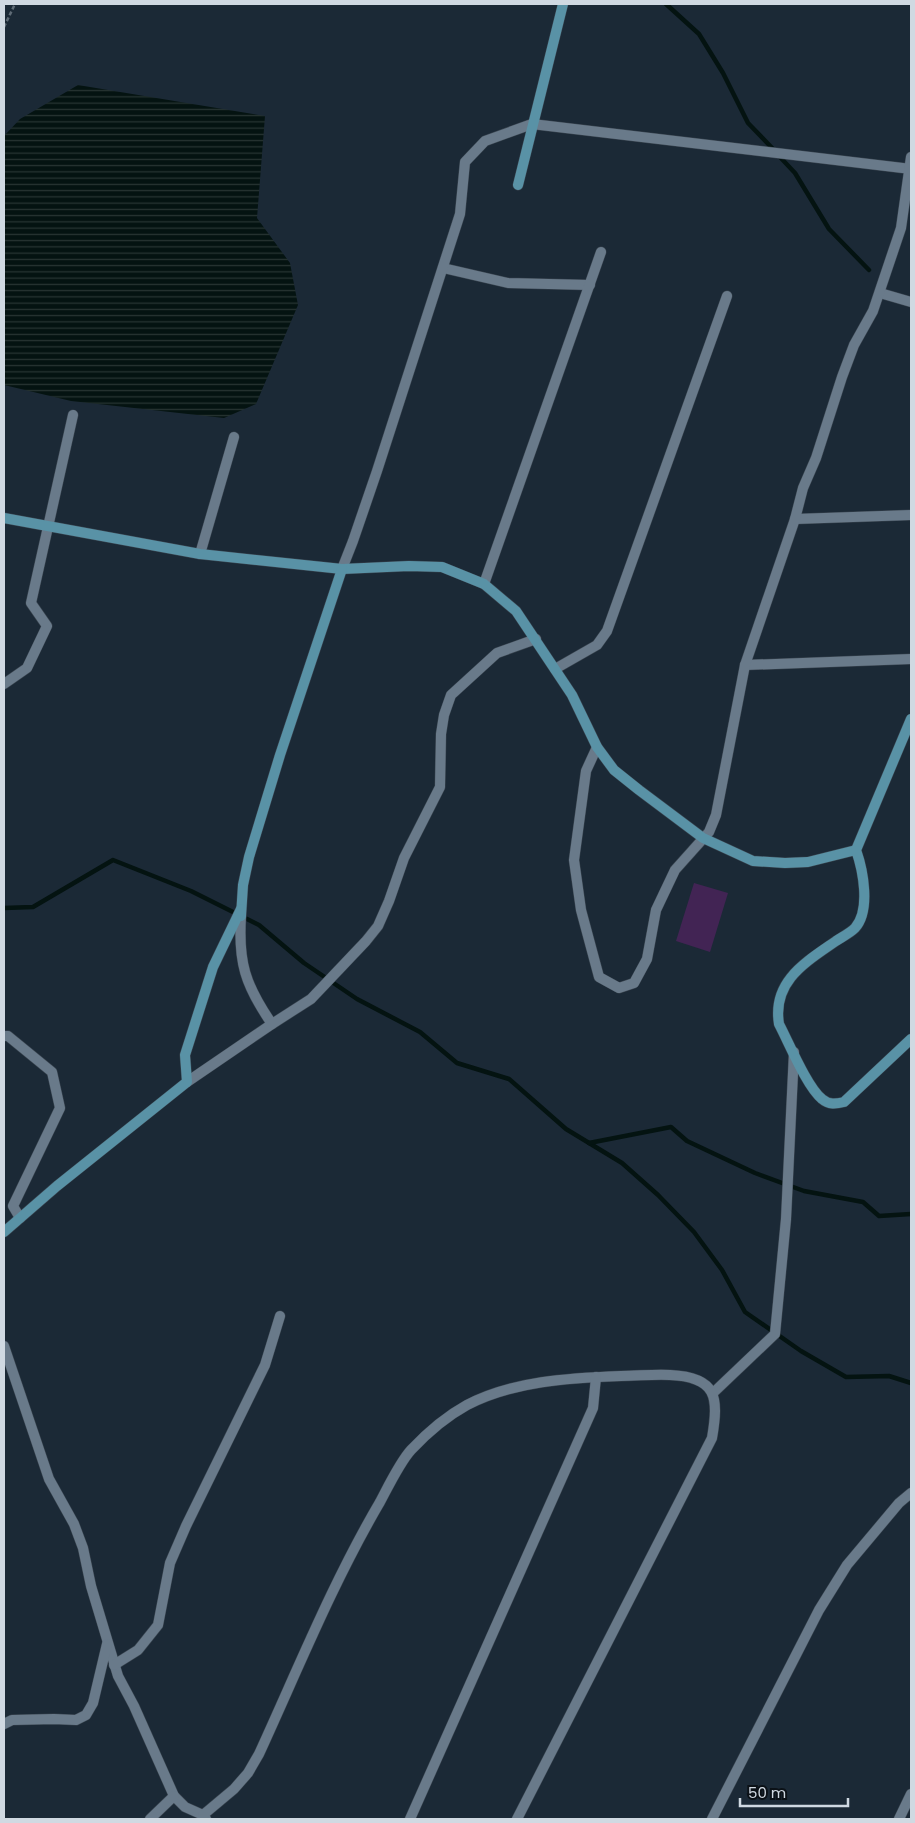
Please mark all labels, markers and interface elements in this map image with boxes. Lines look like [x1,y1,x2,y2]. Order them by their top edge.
scale bar [740,1776,848,1808]
text: 50 m [748,1782,786,1803]

